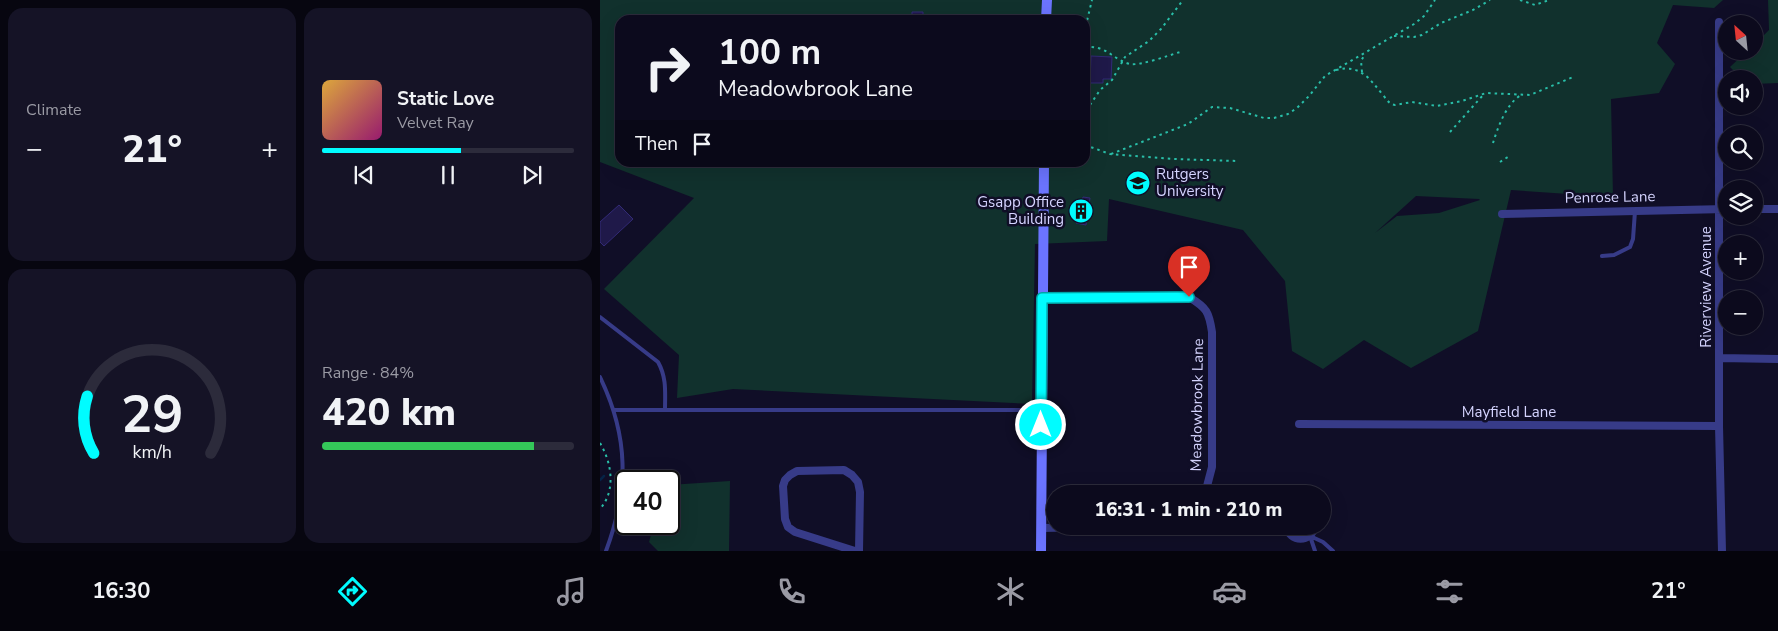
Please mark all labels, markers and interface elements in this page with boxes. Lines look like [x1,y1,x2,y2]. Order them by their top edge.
north arrow [1718,15,1762,60]
map controls [1718,15,1763,335]
text: 100 m [718,29,821,76]
icon: right [635,35,700,100]
button: sound [1718,70,1763,115]
text: Meadowbrook Lane [718,74,913,104]
text: Static Love [397,86,494,112]
text: Climate [26,99,81,121]
text: Velvet Ray [397,112,474,134]
text: 21° [122,124,182,175]
button: search [1718,125,1763,170]
text: − [26,130,43,168]
text: + [261,130,278,168]
icon: arrive [688,130,716,158]
text: Then [635,131,678,157]
icon: previous [350,161,378,189]
icon: pause [434,161,462,189]
icon: next [518,161,546,189]
place label: Rutgers University [1156,164,1224,201]
school or university icon: Rutgers University [1125,170,1151,196]
button: layers [1718,180,1763,225]
street label: Penrose Lane [1564,186,1656,208]
place label: Gsapp Office Building [977,192,1064,229]
building icon: Gsapp Office Building [1068,198,1094,224]
street label: Riverview Avenue [1696,226,1716,348]
button: + [1718,235,1763,280]
pin [1168,246,1210,297]
icon: arrive [1175,253,1203,281]
button: − [1718,290,1763,335]
street label: Meadowbrook Lane [1186,338,1208,472]
text: Range · 84% [322,362,414,384]
text: 29 [121,379,183,450]
text: 420 km [322,387,456,438]
position arrow [1014,398,1066,450]
street label: Mayfield Lane [1462,402,1556,422]
text: km/h [132,440,172,464]
speed limit sign: 40 [615,470,680,535]
text: 16:31 · 1 min · 210 m [1095,497,1282,523]
icon: directions [335,574,370,609]
icon: music [554,574,589,609]
icon: phone [774,574,809,609]
icon: climate [993,574,1028,609]
icon: car [1212,574,1247,609]
icon: filters [1432,574,1467,609]
text: 16:30 [92,576,150,606]
text: 21° [1651,576,1686,606]

